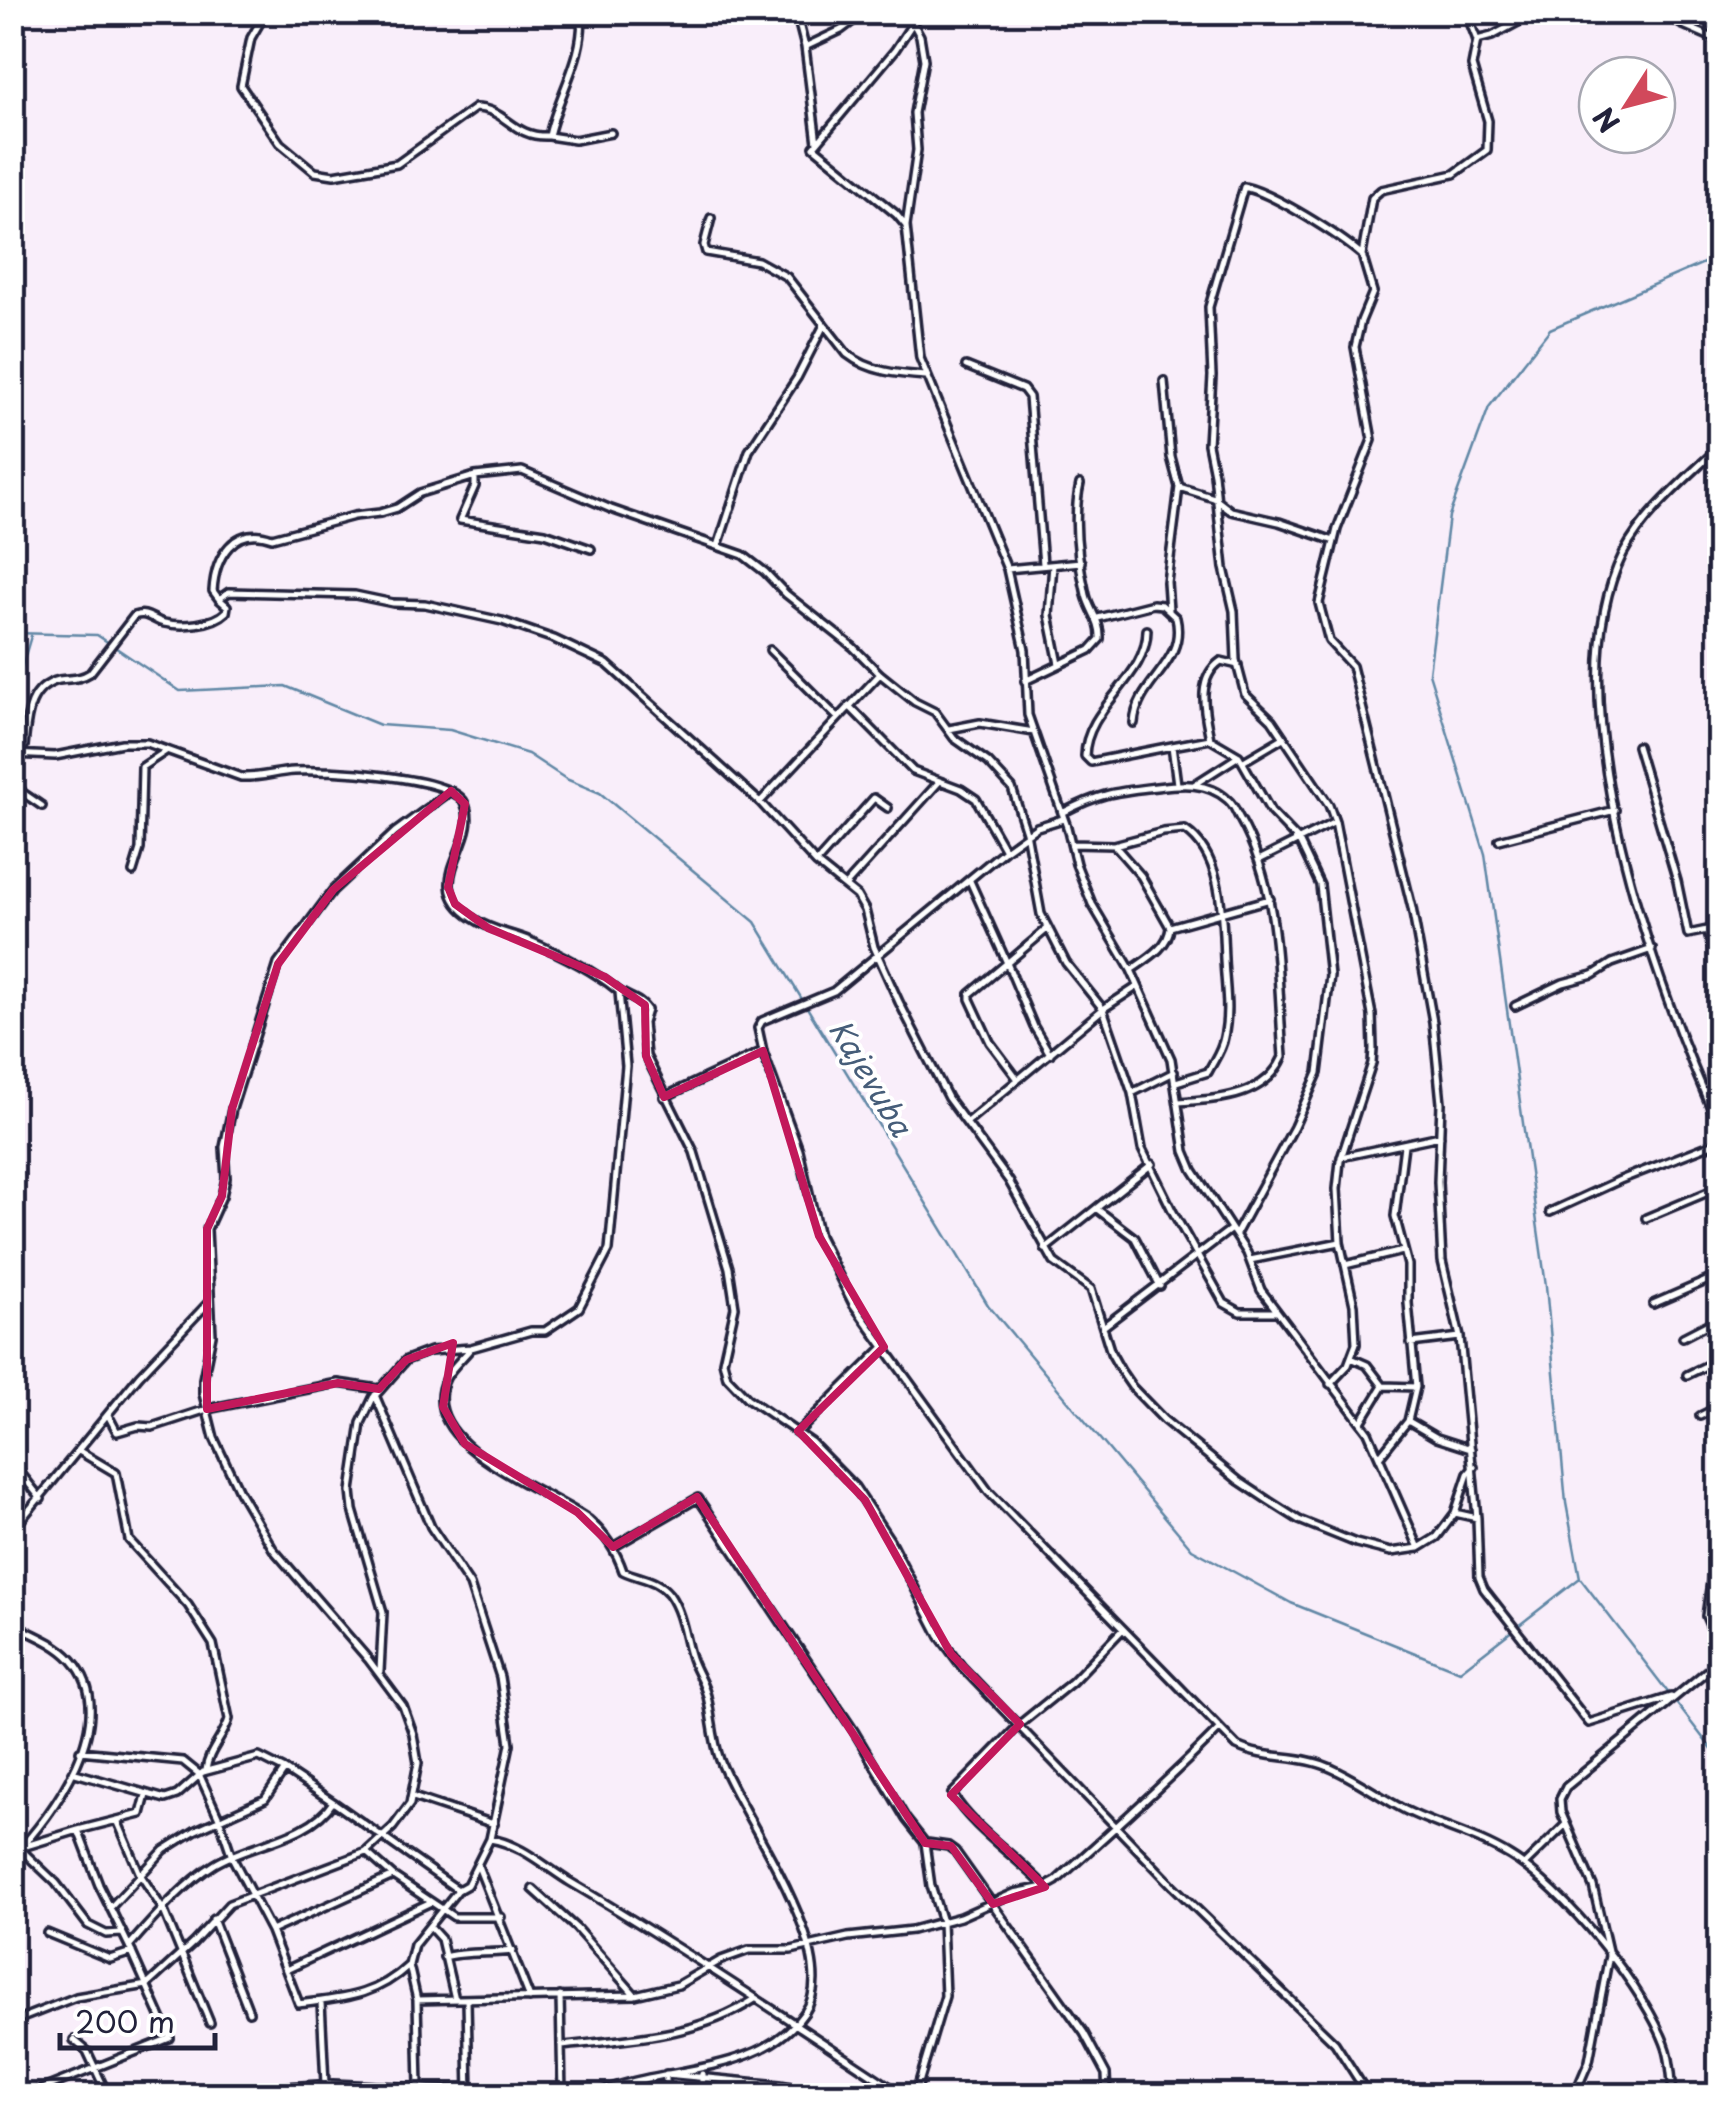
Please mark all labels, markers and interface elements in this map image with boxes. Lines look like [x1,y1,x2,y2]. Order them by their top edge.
north arrow [1577,55,1677,155]
text: N [1582,99,1629,142]
water label: Kajevuba [819,1010,925,1145]
scale bar [60,1988,215,2050]
text: 200 m [75,1998,175,2043]

